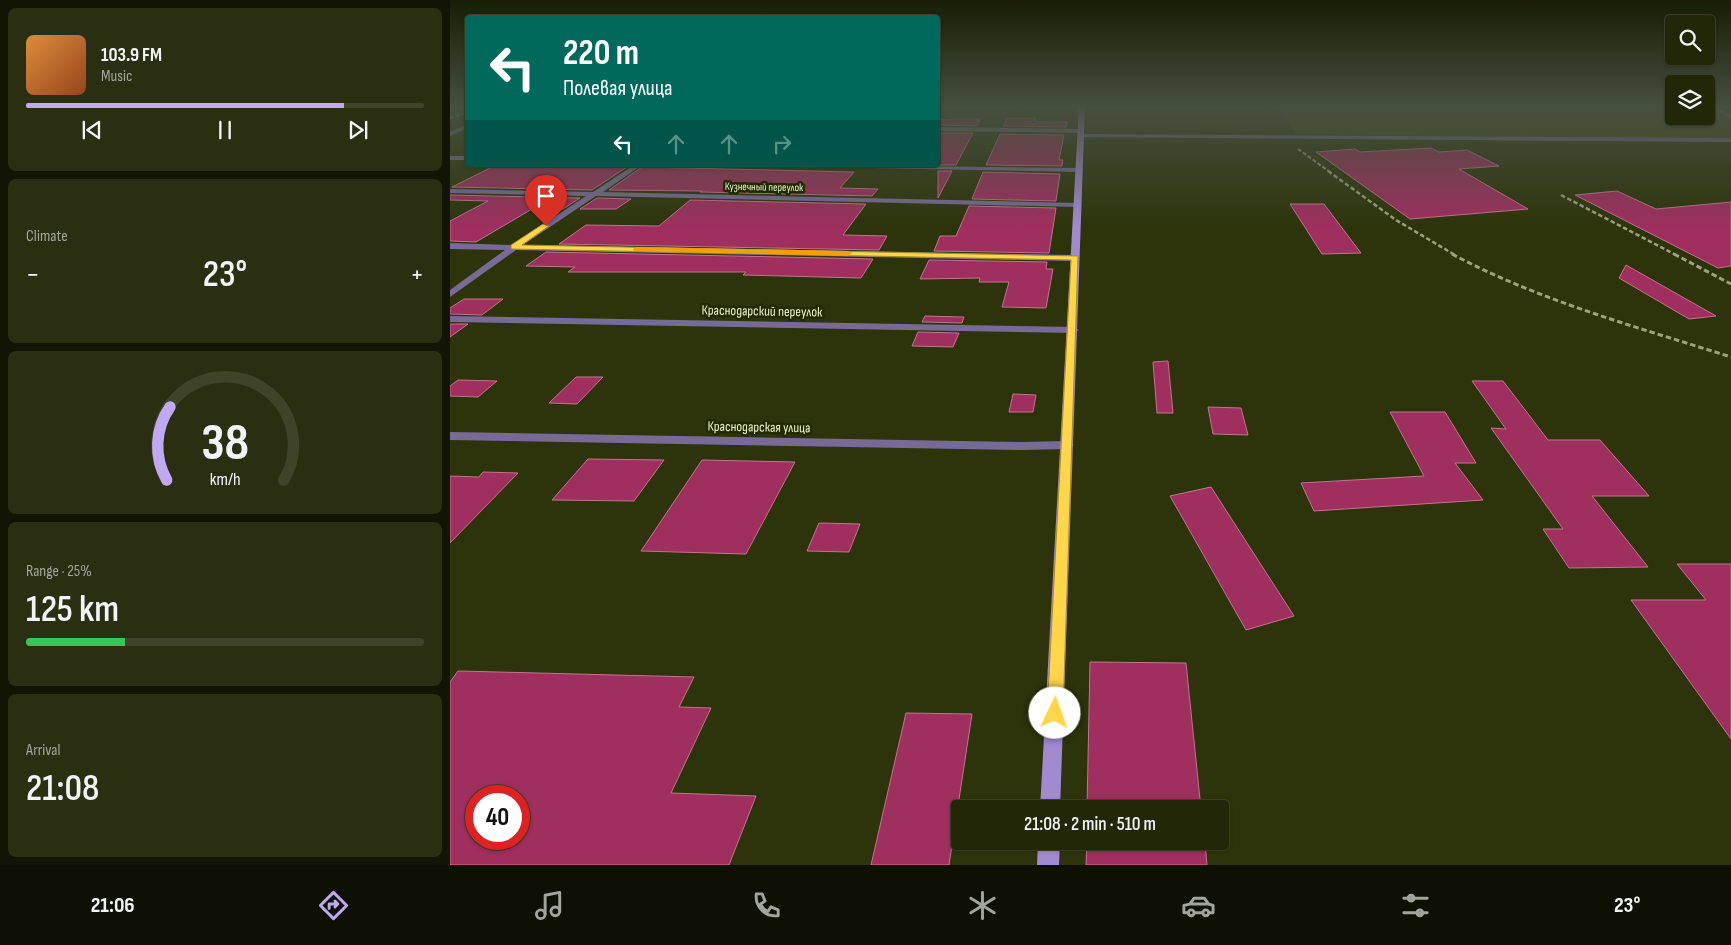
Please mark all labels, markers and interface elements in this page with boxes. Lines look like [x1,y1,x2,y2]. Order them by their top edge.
map controls [1665,15,1715,125]
button: search [1665,15,1715,65]
text: 220 m [563,32,639,75]
icon: left [480,35,545,100]
text: 103.9 FM [101,44,162,67]
text: Music [101,67,132,86]
text: Полевая улица [563,75,673,102]
button: layers [1665,75,1715,125]
icon: previous [78,116,106,144]
icon: pause [211,116,239,144]
icon: next [344,116,372,144]
icon: left [609,130,637,158]
icon: ahead [662,130,690,158]
icon: ahead [715,130,743,158]
icon: right [768,130,796,158]
pin [525,175,567,226]
street label: Кузнечный переулок [725,180,804,194]
icon: arrive [532,182,560,210]
text: Climate [26,227,68,246]
text: 23° [203,252,247,297]
text: − [26,258,40,291]
text: + [410,258,424,291]
street label: Краснодарский переулок [701,301,823,321]
text: 38 [201,412,249,475]
street label: Краснодарская улица [707,418,811,436]
text: km/h [210,469,240,490]
text: Range · 25% [26,562,92,581]
text: 125 km [26,587,119,632]
position arrow [1028,686,1080,738]
text: Arrival [26,741,60,760]
text: 21:08 [26,766,99,811]
speed limit sign: 40 [465,785,530,850]
text: 21:08 · 2 min · 510 m [1024,813,1156,836]
icon: directions [316,888,351,923]
icon: music [532,888,567,923]
icon: phone [749,888,784,923]
icon: climate [965,888,1000,923]
icon: car [1181,888,1216,923]
icon: filters [1398,888,1433,923]
text: 21:06 [91,892,135,919]
text: 23° [1614,892,1640,919]

